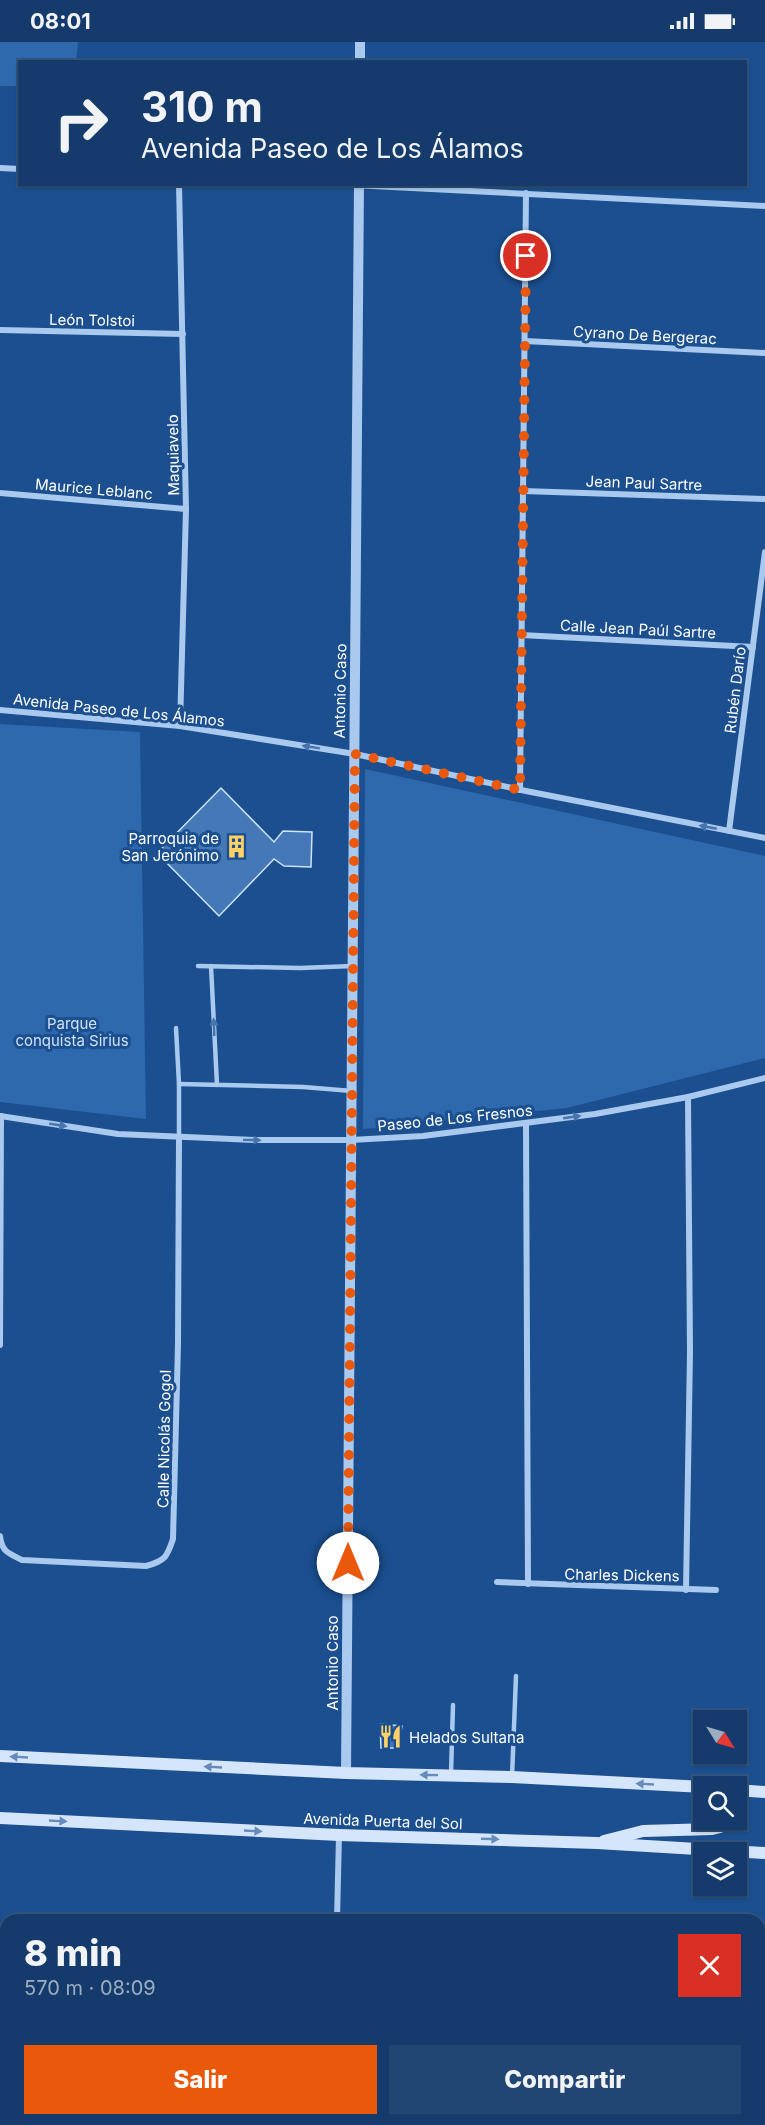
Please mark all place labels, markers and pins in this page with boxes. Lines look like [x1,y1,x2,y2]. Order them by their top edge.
pin [500,230,551,281]
place label: Parroquia de San Jerónimo [122,829,219,865]
building icon: Parroquia de San Jerónimo [224,834,250,860]
restaurant icon: Helados Sultana [378,1724,404,1750]
place label: Helados Sultana [409,1728,524,1747]

